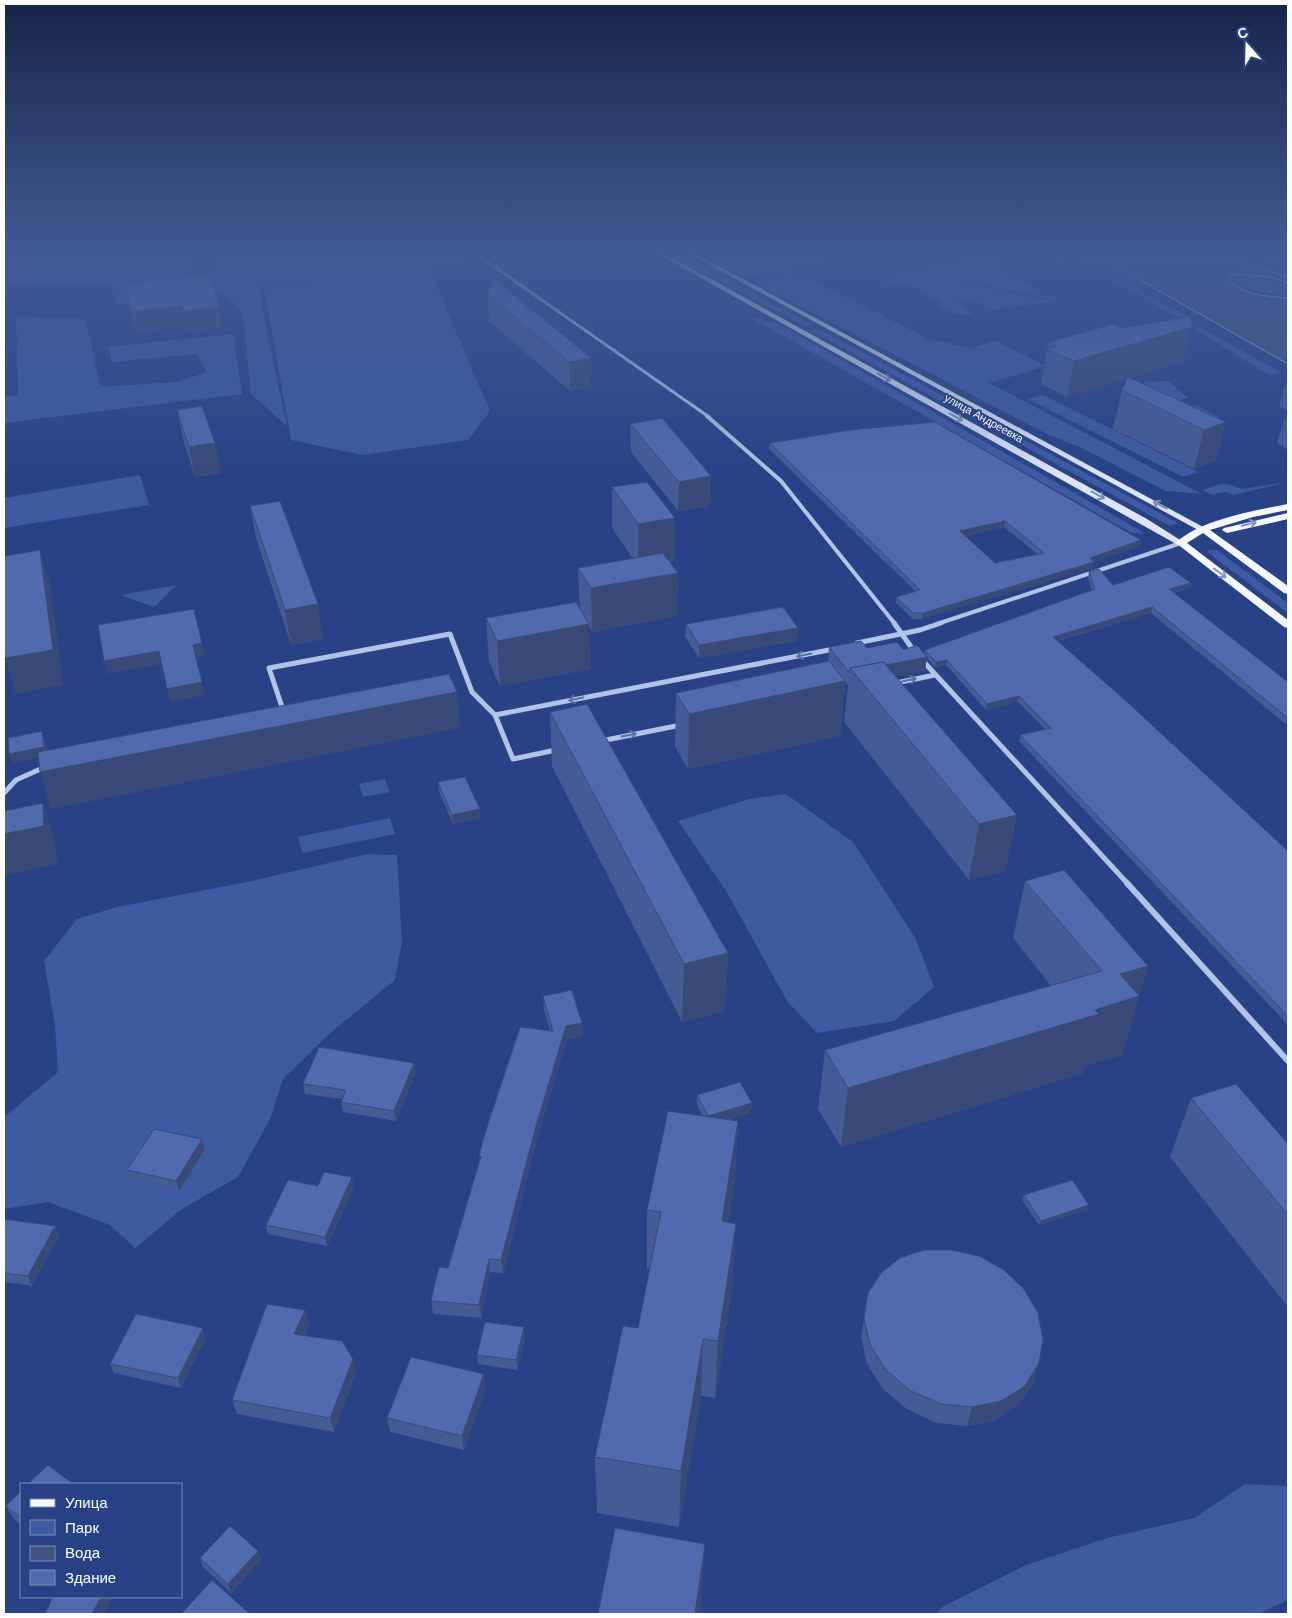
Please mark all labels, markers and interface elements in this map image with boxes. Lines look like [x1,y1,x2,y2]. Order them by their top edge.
north arrow [1222,20,1272,70]
text: С [1235,23,1250,43]
one-way arrow [877,373,891,383]
street label: улица Андреевка [942,390,1027,446]
one-way arrow [948,413,963,422]
one-way arrow [1090,491,1105,501]
one-way arrow [1153,500,1168,510]
one-way arrow [1240,519,1256,529]
one-way arrow [1213,567,1226,578]
one-way arrow [797,651,813,660]
one-way arrow [901,675,917,684]
one-way arrow [568,695,584,705]
one-way arrow [621,730,637,739]
legend [20,1483,182,1598]
text: Улица [65,1493,108,1513]
text: Парк [65,1518,99,1538]
text: Вода [65,1543,101,1563]
text: Здание [65,1568,116,1588]

